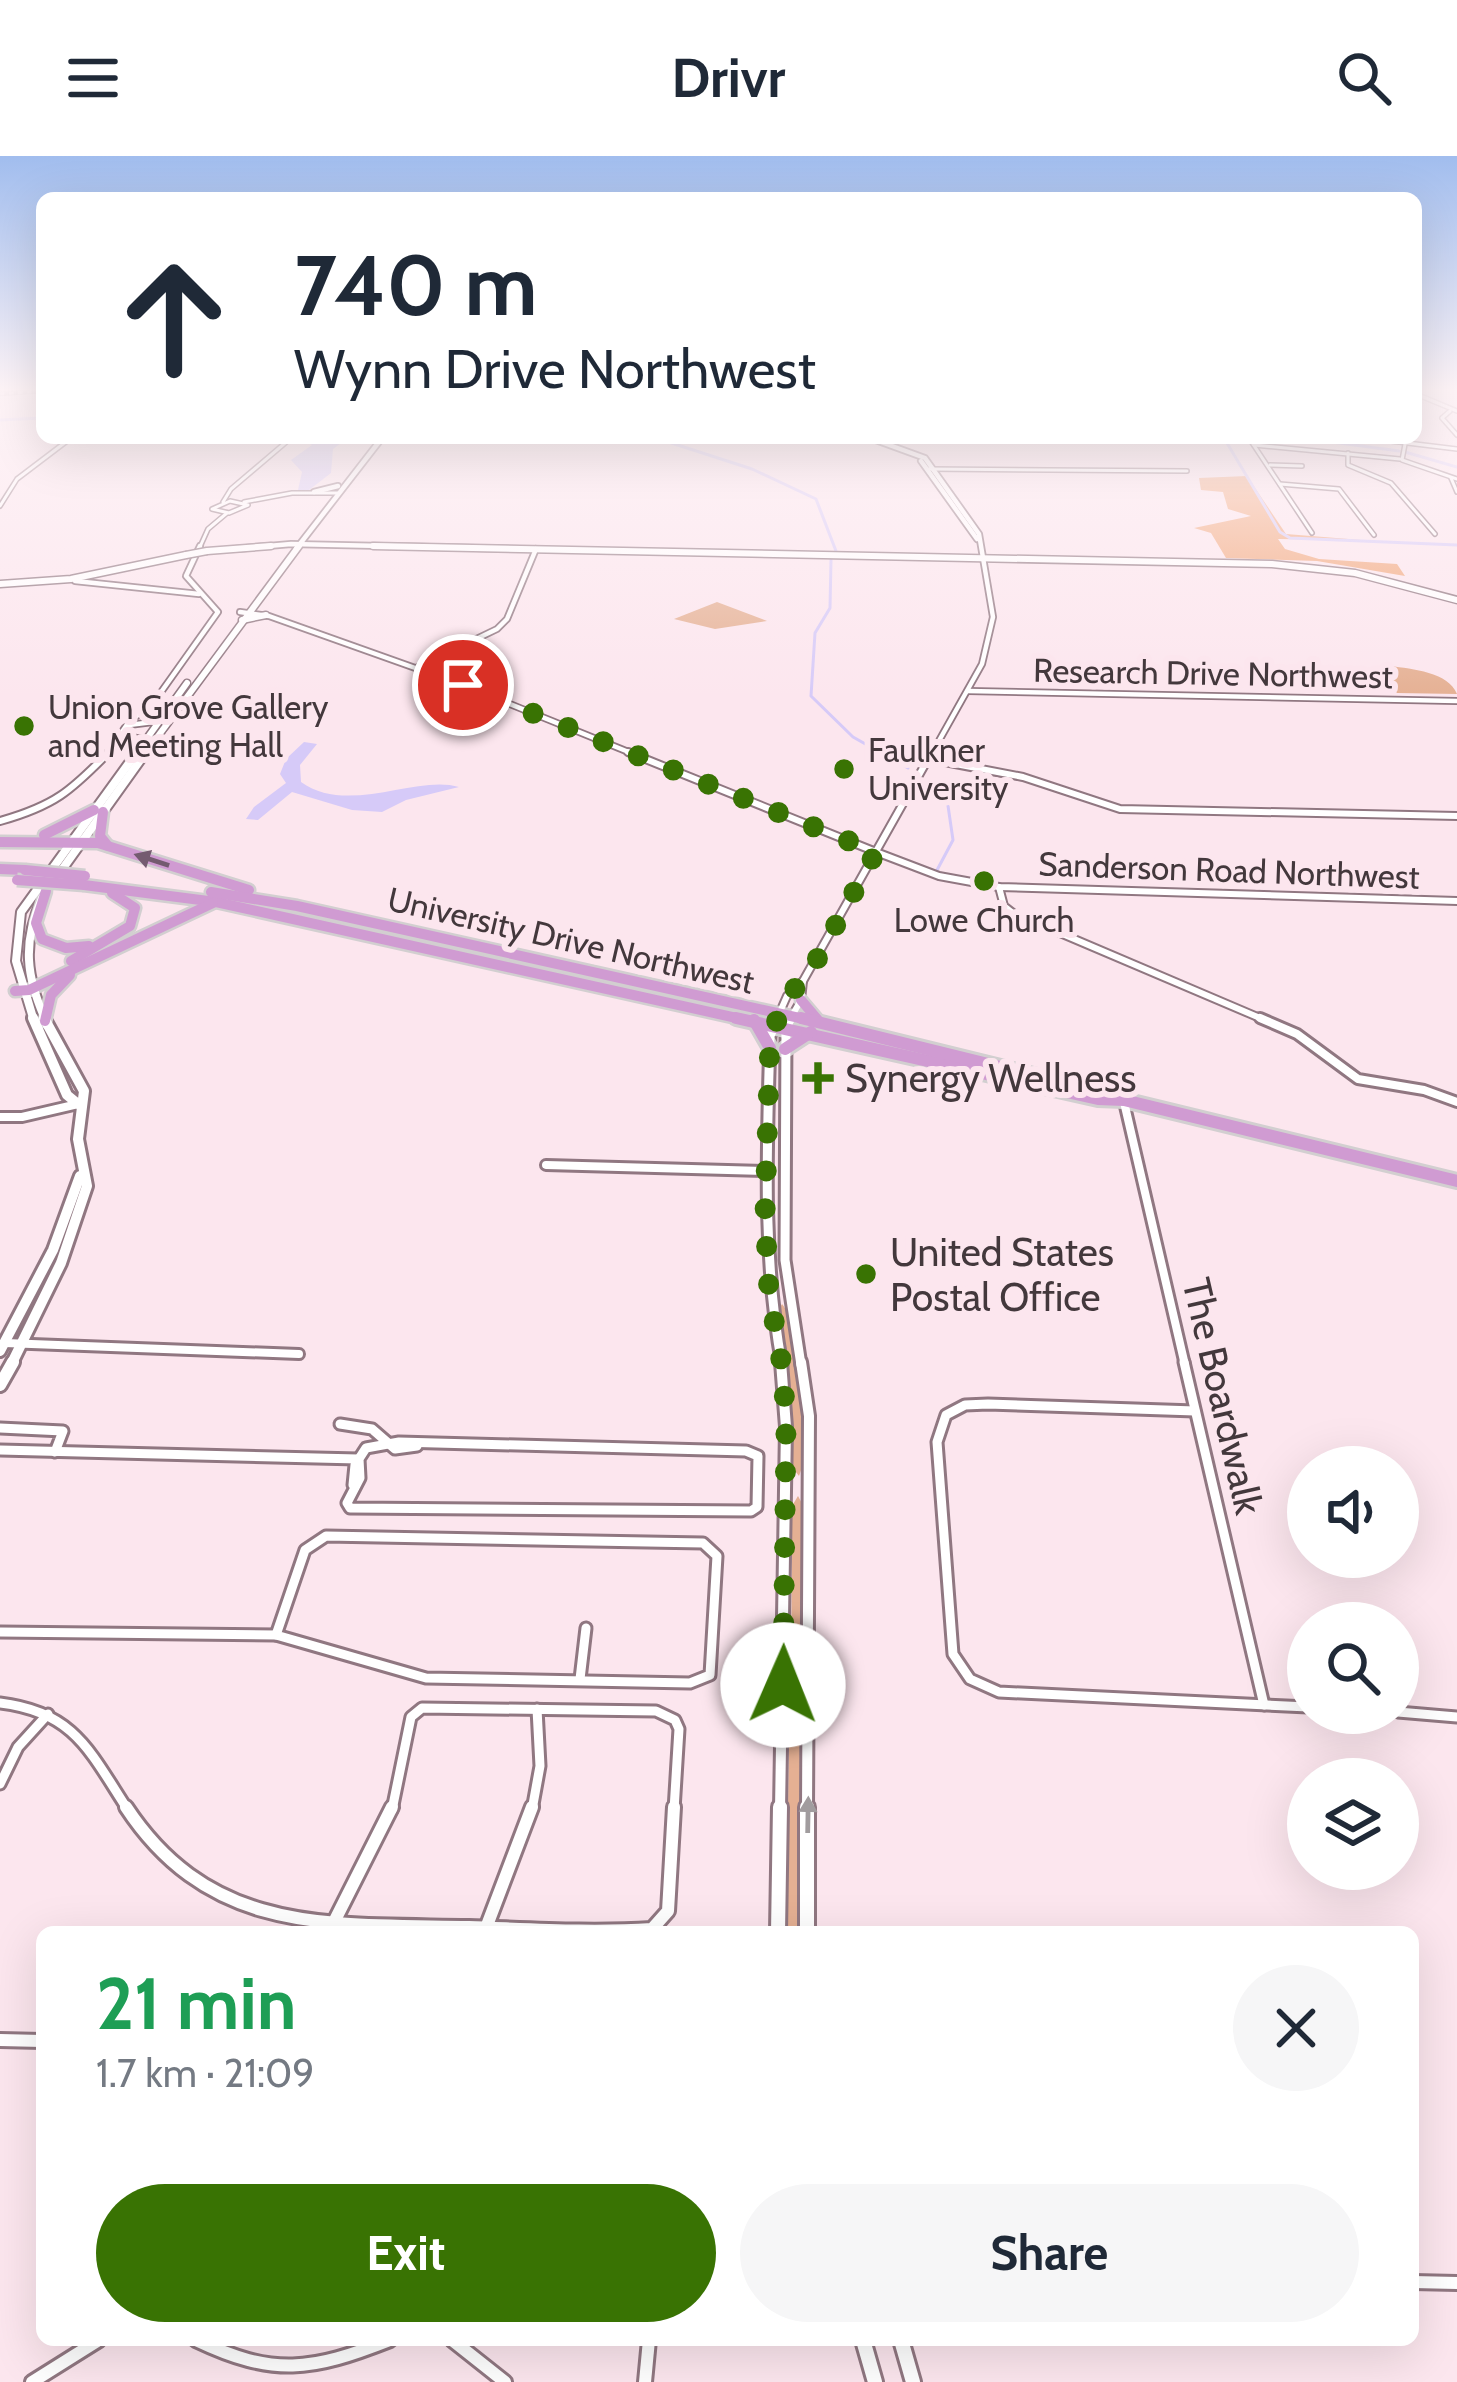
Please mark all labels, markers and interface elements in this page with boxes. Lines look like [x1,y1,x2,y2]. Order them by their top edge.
icon: menu [60,45,126,111]
text: Drivr [672,45,785,111]
icon: search [1331,45,1397,111]
text: 740 m [294,234,537,336]
icon: ahead [96,240,252,396]
text: Wynn Drive Northwest [294,336,816,402]
pin [412,634,514,736]
street label: Research Drive Northwest [1033,650,1393,696]
icon: arrive [430,652,496,718]
place label: Union Grove Gallery and Meeting Hall [48,687,329,765]
marker: Union Grove Gallery and Meeting Hall [11,713,37,739]
place label: Faulkner University [868,730,1009,808]
marker: Faulkner University [831,756,857,782]
street label: Sanderson Road Northwest [1038,843,1420,897]
one-way arrow [134,850,170,869]
marker: Lowe Church [971,868,997,894]
street label: University Drive Northwest [384,878,758,1002]
place label: Lowe Church [894,900,1074,940]
place label: Synergy Wellness [845,1054,1136,1102]
marker: Synergy Wellness [802,1062,834,1094]
place label: United States Postal Office [890,1228,1114,1321]
marker: United States Postal Office [853,1261,879,1287]
street label: The Boardwalk [1173,1273,1274,1519]
map controls [1287,1446,1419,1890]
button: sound [1287,1446,1419,1578]
button: search [1287,1602,1419,1734]
position arrow [720,1622,846,1748]
button: layers [1287,1758,1419,1890]
one-way arrow [799,1795,818,1833]
text: 21 min [96,1960,296,2047]
button: close [1233,1965,1359,2091]
text: 1.7 km · 21:09 [96,2049,314,2097]
button: Exit [96,2184,716,2322]
button: Share [740,2184,1359,2322]

